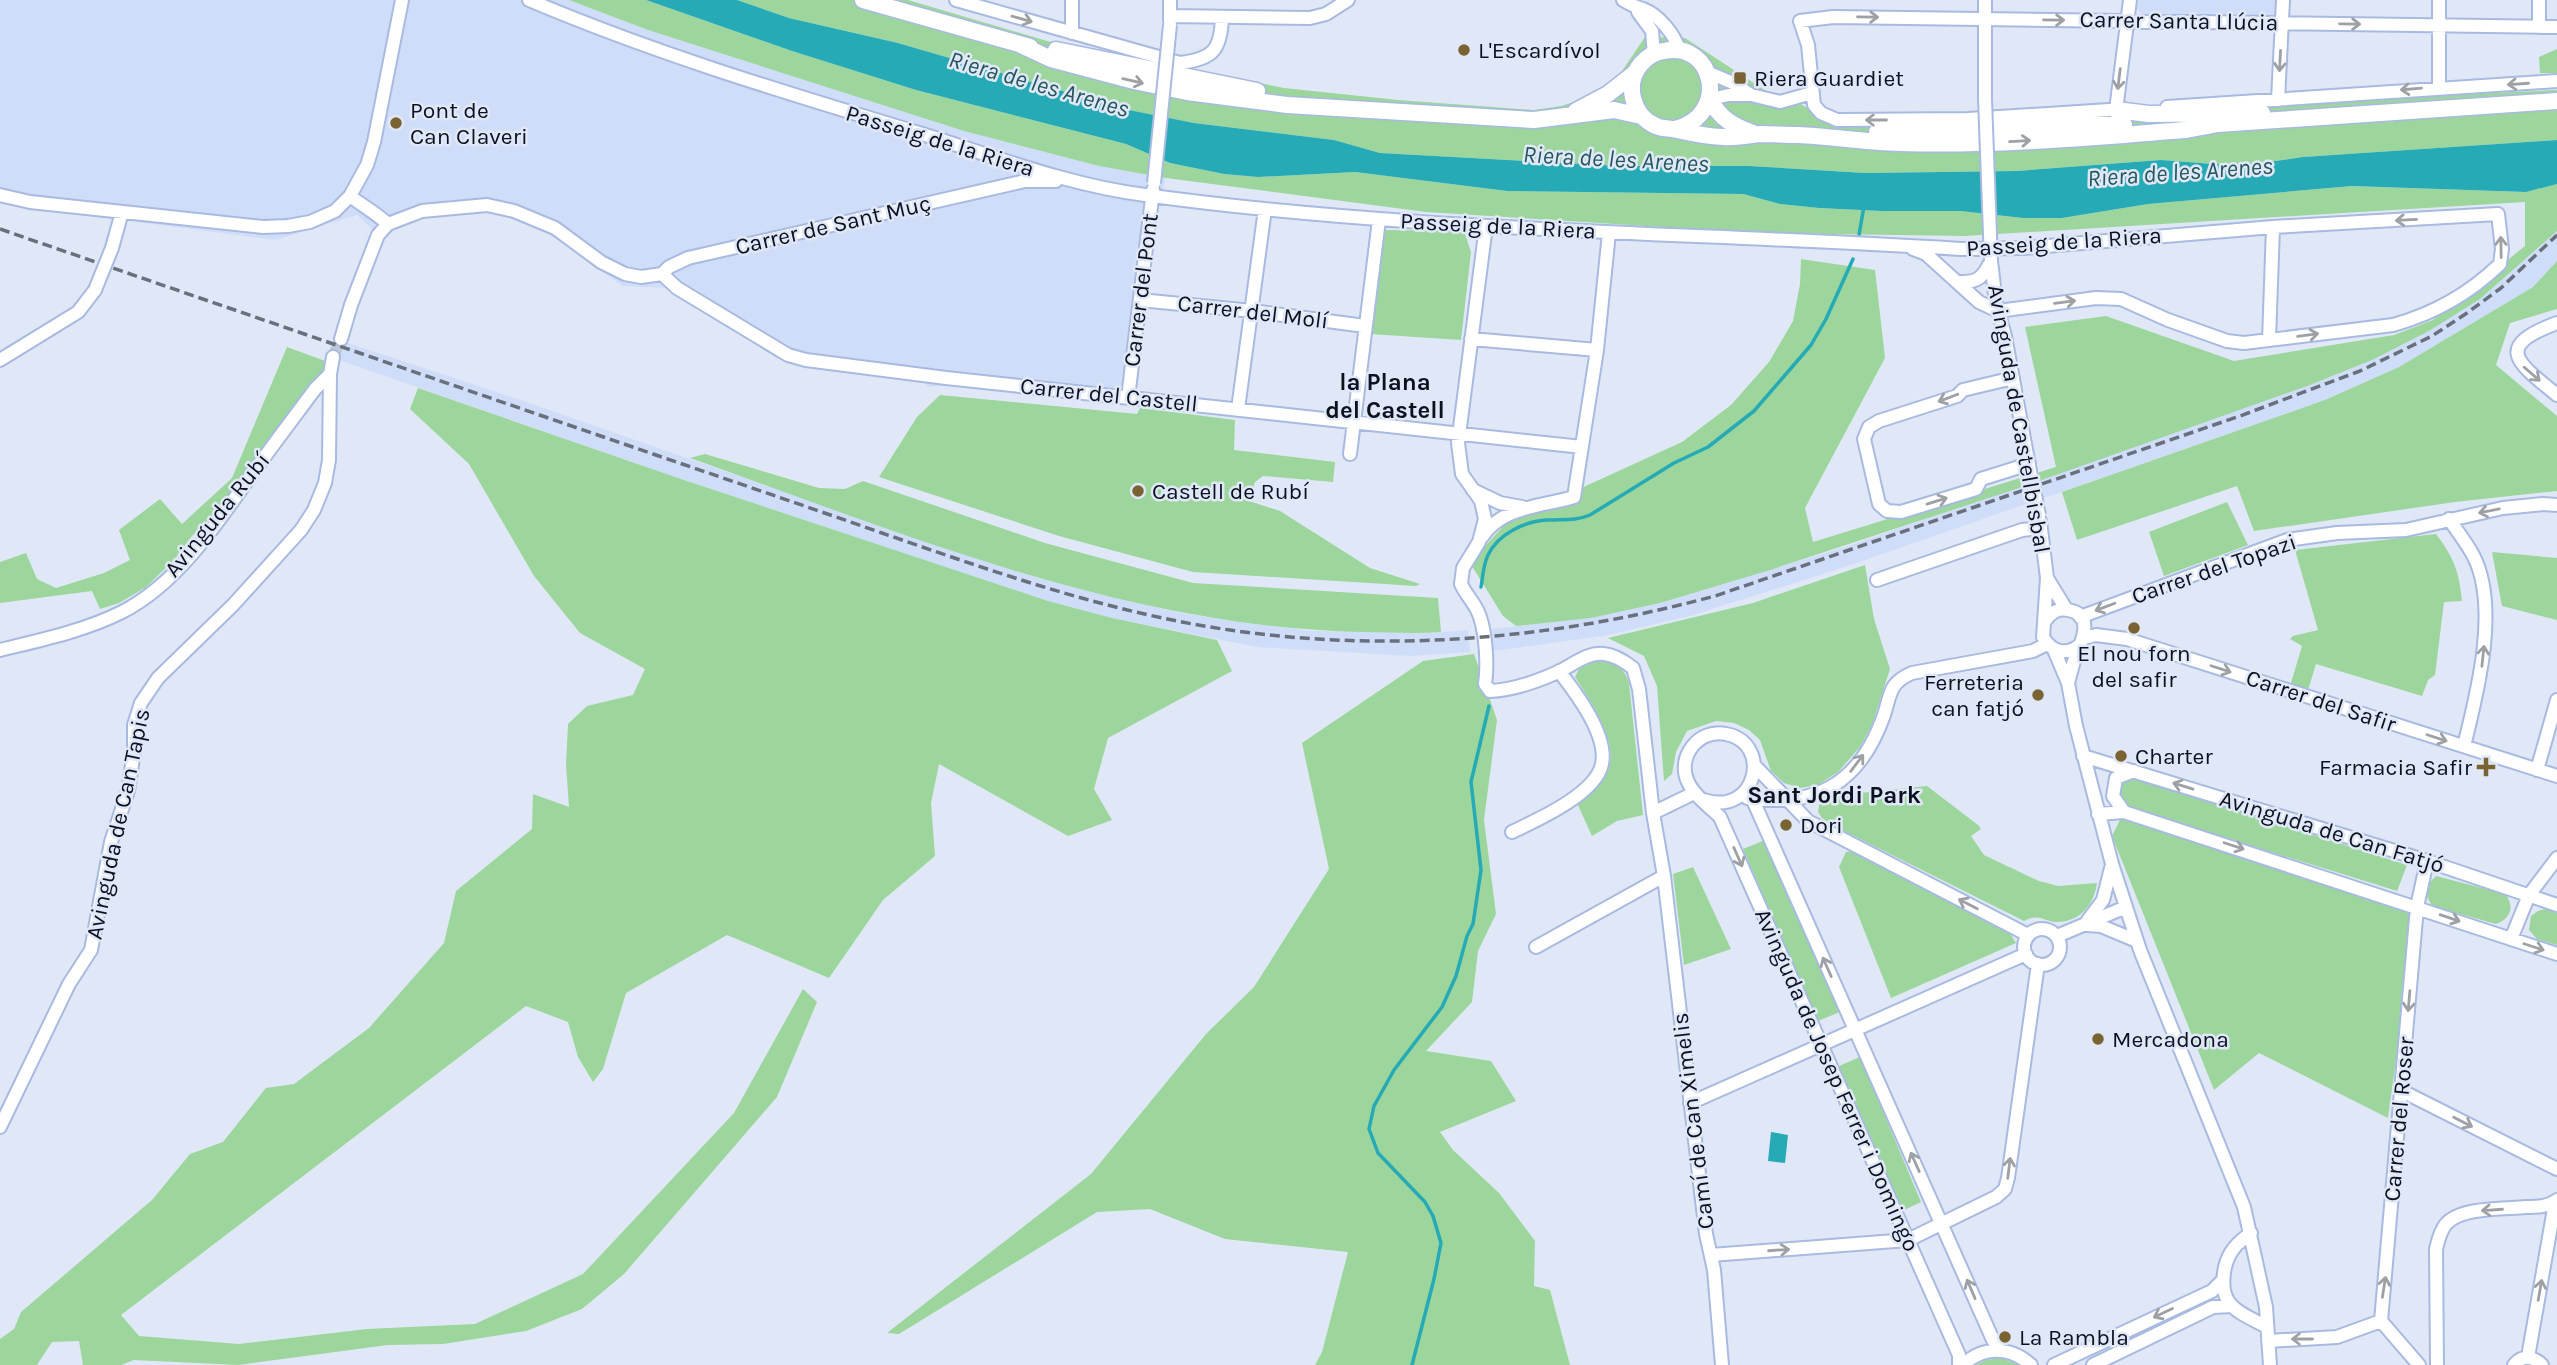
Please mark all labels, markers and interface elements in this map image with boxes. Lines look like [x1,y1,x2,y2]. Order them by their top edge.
street label: Carrer Santa Llúcia [2079,6,2279,36]
one-way arrow [1857,11,1880,24]
one-way arrow [1010,13,1032,26]
one-way arrow [2042,13,2065,27]
one-way arrow [2339,17,2362,31]
place label: L'Escardívol [1478,37,1601,64]
marker: L'Escardívol [1456,42,1472,58]
water label: Riera de les Arenes [946,45,1132,123]
one-way arrow [2274,50,2287,73]
place label: Riera Guardiet [1754,65,1904,92]
one-way arrow [2113,67,2126,90]
marker: Riera Guardiet [1732,70,1748,86]
one-way arrow [1121,74,1144,88]
one-way arrow [2507,78,2530,91]
one-way arrow [2401,83,2423,96]
place label: Pont de Can Claveri [410,97,528,150]
street label: Passeig de la Riera [842,99,1038,183]
one-way arrow [1865,113,1888,127]
marker: Pont de Can Claveri [388,115,404,131]
one-way arrow [2008,135,2031,148]
water label: Riera de les Arenes [1522,140,1710,178]
water label: Riera de les Arenes [2086,152,2274,192]
street label: Carrer de Sant Muç [733,189,933,261]
street label: Passeig de la Riera [1399,207,1597,245]
street label: Carrer del Pont [1118,212,1164,368]
one-way arrow [2395,214,2418,227]
street label: Passeig de la Riera [1965,222,2163,262]
one-way arrow [2494,236,2507,259]
street label: Avinguda de Castellbisbal [1982,283,2056,555]
street label: Carrer del Molí [1176,289,1330,335]
one-way arrow [2053,295,2076,308]
one-way arrow [2297,329,2319,342]
one-way arrow [2523,366,2541,382]
district label: la Plana del Castell [1325,368,1445,424]
street label: Carrer del Castell [1019,372,1199,418]
one-way arrow [1938,393,1960,405]
street label: Avinguda Rubí [159,447,275,583]
place label: Castell de Rubí [1152,478,1309,505]
marker: Castell de Rubí [1130,483,1146,499]
one-way arrow [1926,493,1948,506]
one-way arrow [2478,505,2501,518]
street label: Carrer del Topazi [2128,528,2300,610]
one-way arrow [2095,602,2117,615]
marker: El nou forn del safir [2126,620,2142,636]
place label: El nou forn del safir [2077,640,2191,693]
one-way arrow [2476,645,2489,667]
one-way arrow [2209,664,2231,676]
street label: Carrer del Safir [2243,664,2400,738]
place label: Ferreteria can fatjó [1924,669,2024,722]
marker: Ferreteria can fatjó [2030,687,2046,703]
street label: Avinguda de Can Tapis [80,706,156,942]
one-way arrow [2426,733,2448,745]
place label: Charter [2135,743,2213,770]
marker: Charter [2113,748,2129,764]
place label: Farmacia Safir [2319,754,2473,781]
one-way arrow [1849,755,1864,773]
marker: Farmacia Safir [2478,759,2494,775]
one-way arrow [2173,779,2195,792]
district label: Sant Jordi Park [1747,781,1921,809]
street label: Avinguda de Can Fatjó [2217,785,2447,879]
place label: Dori [1800,812,1843,839]
marker: Dori [1778,817,1794,833]
one-way arrow [2223,841,2245,854]
one-way arrow [1732,846,1745,868]
one-way arrow [1958,896,1979,910]
street label: Avinguda de Josep Ferrer i Domingo [1749,904,1925,1256]
one-way arrow [2439,913,2461,925]
one-way arrow [2522,941,2544,954]
one-way arrow [1820,957,1833,979]
one-way arrow [2402,989,2415,1012]
street label: Camí de Can Ximelis [1666,1011,1720,1231]
place label: Mercadona [2112,1026,2229,1053]
marker: Mercadona [2090,1031,2106,1047]
street label: Carrer del Roser [2378,1035,2420,1202]
one-way arrow [2452,1116,2473,1130]
one-way arrow [1908,1152,1921,1174]
one-way arrow [2002,1157,2015,1180]
one-way arrow [2481,1204,2504,1217]
one-way arrow [1767,1243,1790,1256]
one-way arrow [2378,1276,2391,1299]
one-way arrow [1963,1278,1976,1300]
one-way arrow [2534,1279,2547,1302]
one-way arrow [2153,1307,2175,1320]
place label: La Rambla [2019,1324,2129,1351]
marker: La Rambla [1997,1329,2013,1345]
one-way arrow [2290,1332,2313,1346]

